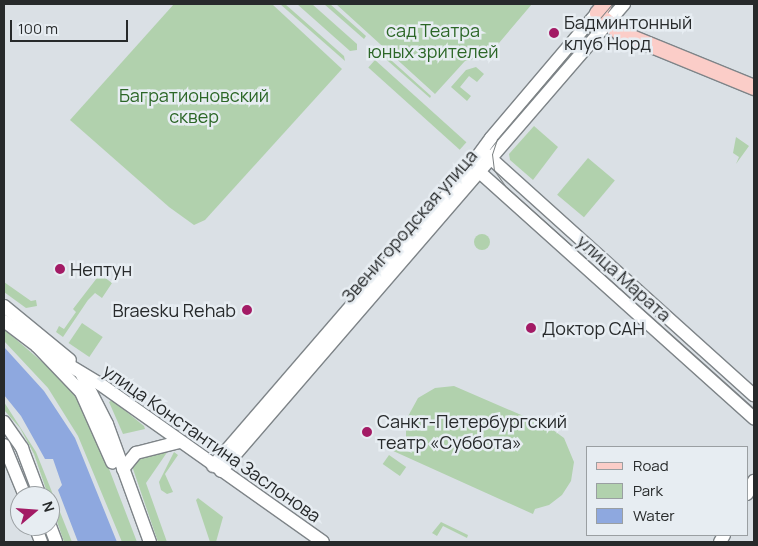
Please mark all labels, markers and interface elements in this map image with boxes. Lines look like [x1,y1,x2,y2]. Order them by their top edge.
scale bar [12,10,130,42]
place label: Бадминтонный клуб Норд [564,12,692,54]
text: 100 m [18,18,58,39]
park label: сад Театра юных зрителей [368,20,498,62]
marker: Бадминтонный клуб Норд [548,27,560,39]
park label: Багратионовский сквер [119,85,269,128]
street label: Звенигородская улица [337,145,481,307]
street label: улица Марата [573,230,675,326]
place label: Нептун [70,258,132,280]
marker: Нептун [54,263,66,275]
place label: Braesku Rehab [112,299,236,321]
marker: Braesku Rehab [240,303,254,317]
place label: Доктор САН [542,317,645,339]
marker: Доктор САН [524,321,538,335]
street label: улица Константина Заслонова [99,359,325,527]
place label: Санкт-Петербургский театр «Суббота» [377,411,567,454]
marker: Санкт-Петербургский театр «Суббота» [361,426,373,438]
legend [586,446,748,536]
text: Road [633,455,669,476]
text: Park [633,480,663,501]
north arrow [10,486,60,536]
text: N [38,499,59,514]
text: Water [633,505,675,526]

